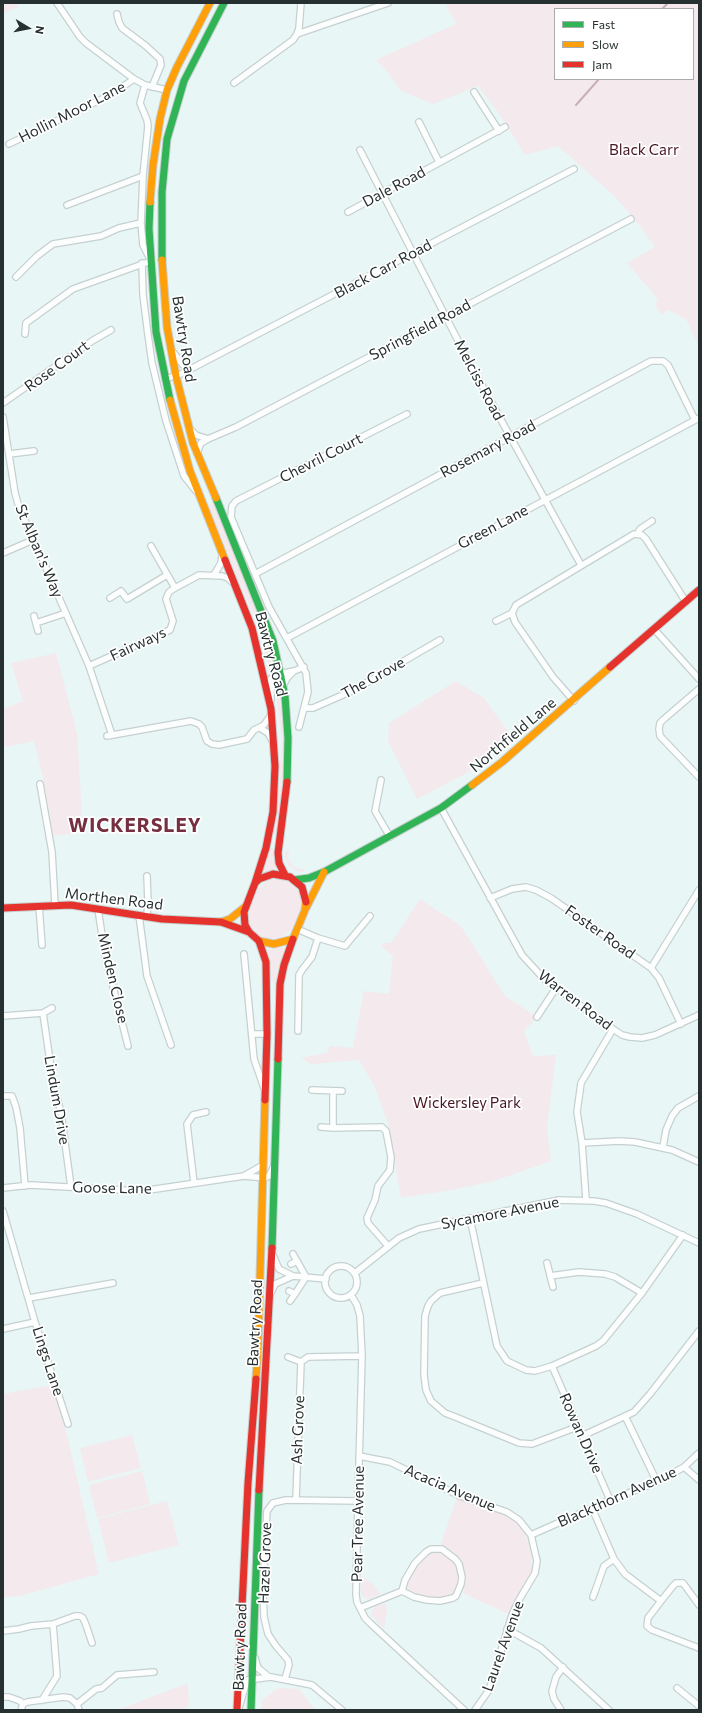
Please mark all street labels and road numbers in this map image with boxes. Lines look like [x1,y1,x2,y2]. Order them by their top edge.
street label: Hollin Moor Lane [16,77,128,147]
street label: Dale Road [360,163,428,211]
street label: Black Carr Road [331,236,435,302]
street label: Bawtry Road [168,295,200,383]
street label: Springfield Road [366,296,474,364]
street label: Rose Court [21,336,93,396]
street label: Melciss Road [450,337,508,423]
street label: Rosemary Road [437,416,539,482]
street label: Chevril Court [277,429,365,487]
street label: Green Lane [455,501,531,553]
street label: St Alban's Way [11,502,67,600]
street label: Bawtry Road [251,610,291,698]
street label: Fairways [107,623,169,665]
street label: The Grove [338,653,408,703]
street label: Northfield Lane [466,694,560,776]
street label: Morthen Road [64,884,164,914]
street label: Foster Road [561,901,639,963]
street label: Minden Close [94,931,132,1025]
street label: Warren Road [534,966,616,1034]
street label: Lindum Drive [40,1054,74,1146]
street label: Goose Lane [72,1178,152,1198]
street label: Sycamore Avenue [439,1193,561,1233]
street label: Bawtry Road [244,1279,266,1367]
street label: Lings Lane [28,1324,68,1398]
street label: Rowan Drive [555,1390,607,1476]
street label: Ash Grove [288,1395,308,1465]
street label: Acacia Avenue [402,1461,498,1515]
street label: Blackthorn Avenue [555,1463,679,1531]
street label: Pear Tree Avenue [348,1466,368,1582]
street label: Hazel Grove [255,1522,275,1604]
street label: Laurel Avenue [478,1598,528,1694]
street label: Bawtry Road [229,1603,251,1691]

